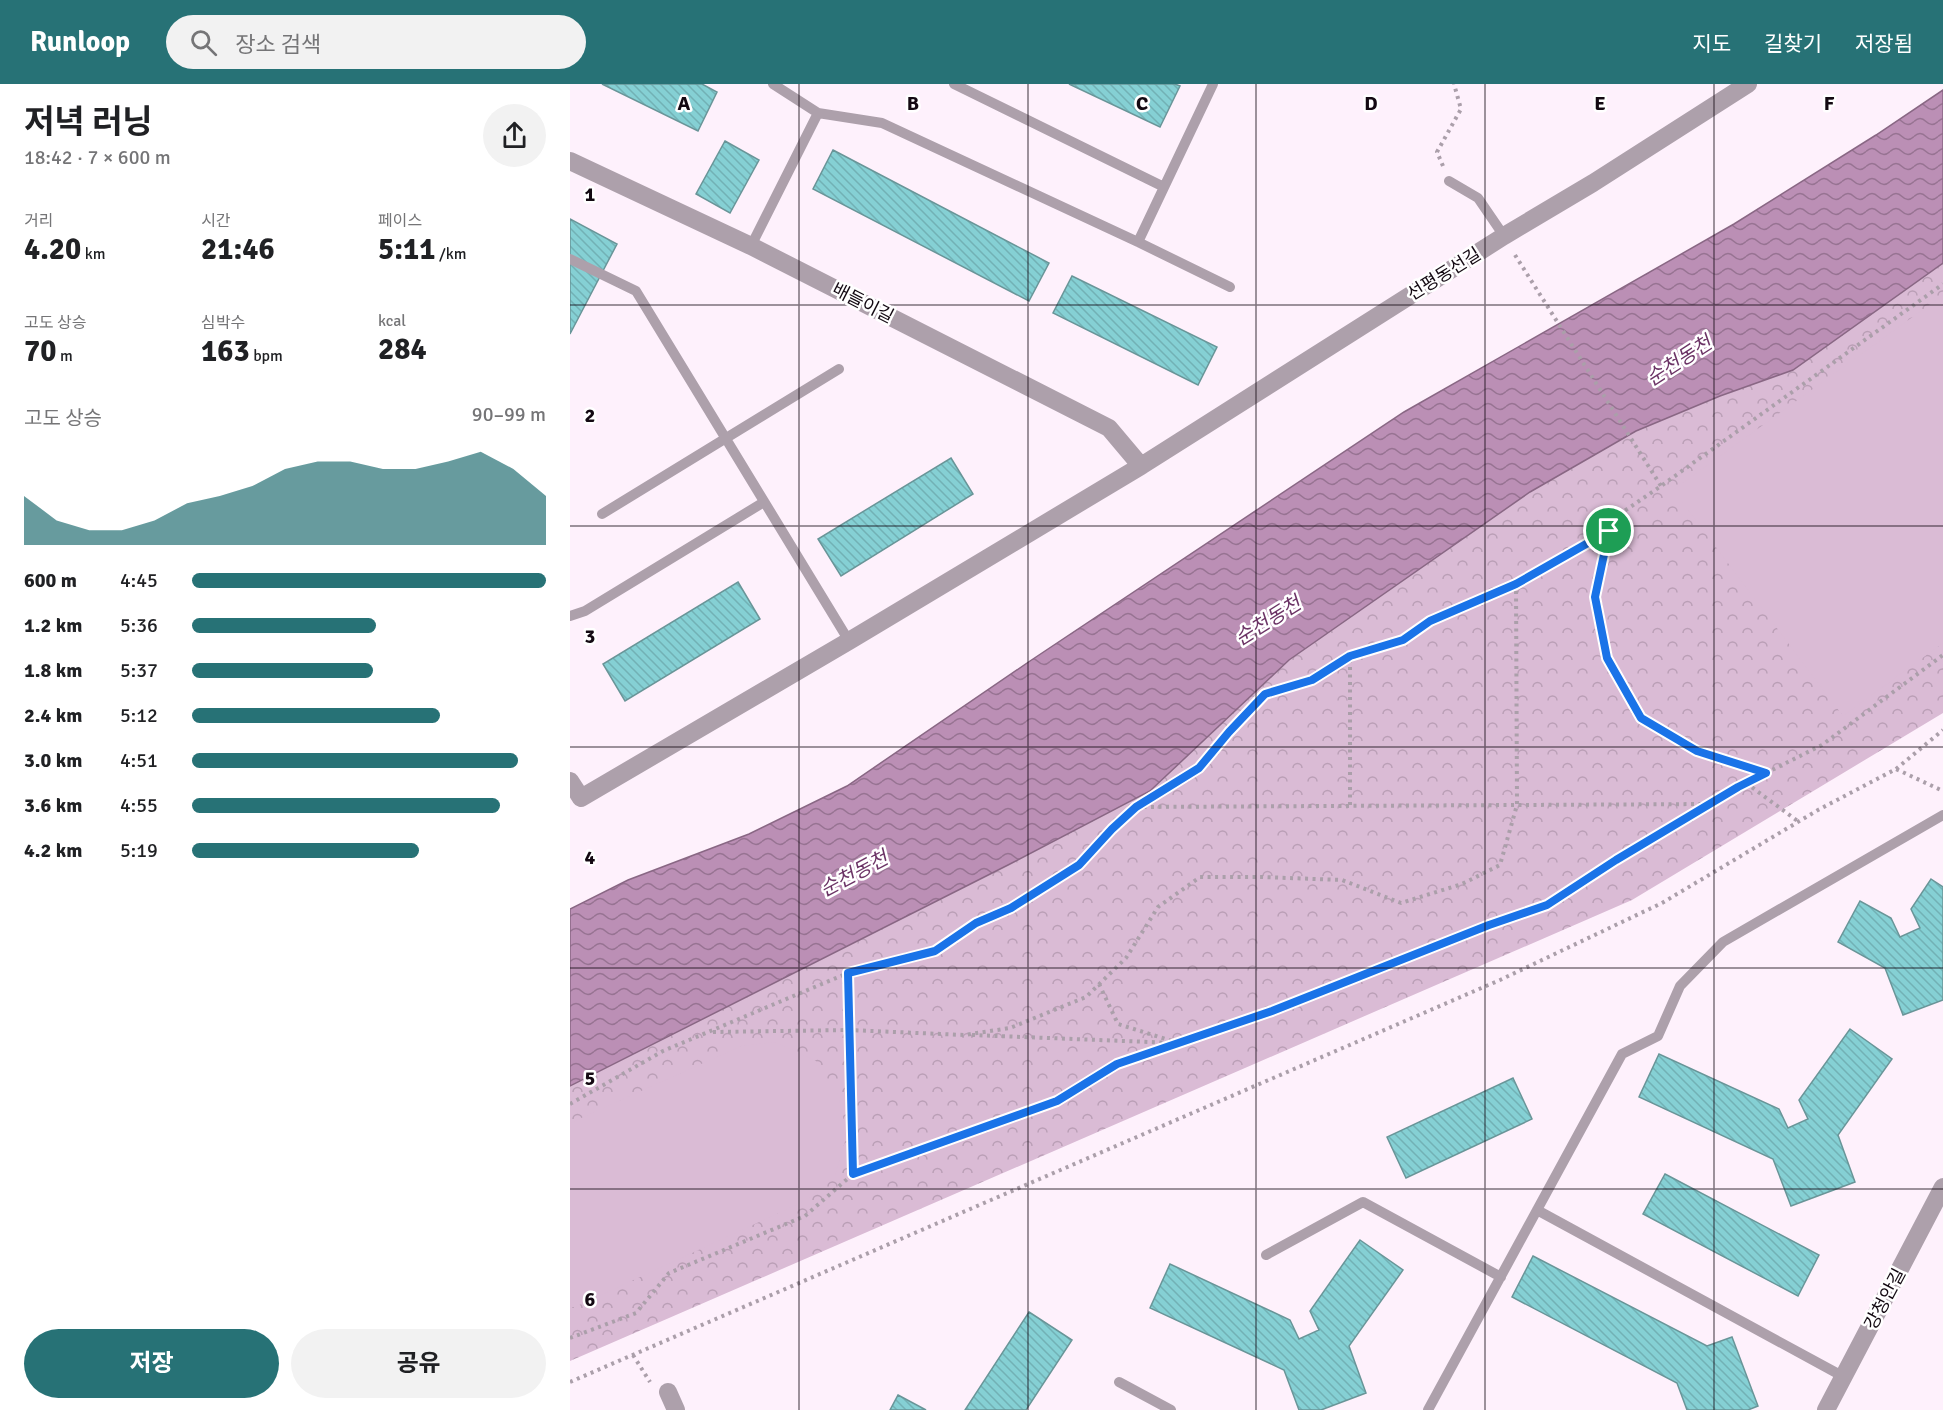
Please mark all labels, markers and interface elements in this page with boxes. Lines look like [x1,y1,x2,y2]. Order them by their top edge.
search box [166,15,586,69]
text: Runloop [30,25,130,59]
icon: search [187,26,220,59]
text: 장소 검색 [235,31,321,58]
text: 지도 [1692,31,1731,57]
text: 길찾기 [1764,31,1822,57]
text: 저장됨 [1855,31,1913,57]
text: A [678,91,691,116]
text: B [907,91,919,116]
text: C [1136,91,1148,116]
text: D [1364,91,1378,116]
text: E [1594,91,1606,116]
text: F [1824,91,1835,116]
text: 저녁 러닝 [24,102,153,143]
button: share [483,104,546,167]
text: 18:42 · 7 × 600 m [24,145,171,170]
text: 1 [585,182,596,207]
text: 거리 [24,211,53,231]
text: 시간 [201,211,230,231]
text: 페이스 [378,211,422,231]
text: 4.20 [24,231,81,268]
text: 21:46 [201,231,275,268]
text: 5:11 [378,231,435,268]
street label: 선평동선길 [1403,243,1485,305]
text: km [81,244,106,264]
text: /km [435,244,467,264]
street label: 배들이길 [828,278,898,328]
text: kcal [378,311,406,331]
text: 고도 상승 [24,313,86,333]
text: 심박수 [201,313,245,333]
water label: 순천동천 [1641,329,1719,392]
text: 284 [378,331,427,368]
text: 70 [24,333,56,370]
text: 163 [201,333,250,370]
text: m [56,346,73,366]
text: bpm [250,346,283,366]
text: 90–99 m [472,402,546,427]
text: 2 [585,403,595,428]
text: 고도 상승 [24,406,102,431]
pin [1583,505,1634,556]
icon: arrive [1592,514,1625,547]
text: 600 m [24,568,77,593]
text: 4:45 [120,568,158,593]
water label: 순천동천 [1230,590,1308,651]
text: 1.2 km [24,613,82,638]
text: 5:36 [120,613,158,638]
text: 3 [585,624,595,649]
text: 1.8 km [24,658,82,683]
text: 5:37 [120,658,158,683]
text: 2.4 km [24,703,82,728]
text: 5:12 [120,703,158,728]
text: 3.0 km [24,748,82,773]
text: 4:51 [120,748,158,773]
text: 3.6 km [24,793,82,818]
text: 4:55 [120,793,158,818]
text: 4.2 km [24,838,82,863]
text: 5:19 [120,838,158,863]
water label: 순천동천 [816,844,895,902]
text: 4 [585,845,596,870]
text: 5 [585,1066,595,1091]
street label: 강청안길 [1860,1265,1910,1333]
text: 6 [585,1287,596,1312]
button: 저장 [24,1329,279,1398]
button: 공유 [291,1329,546,1398]

